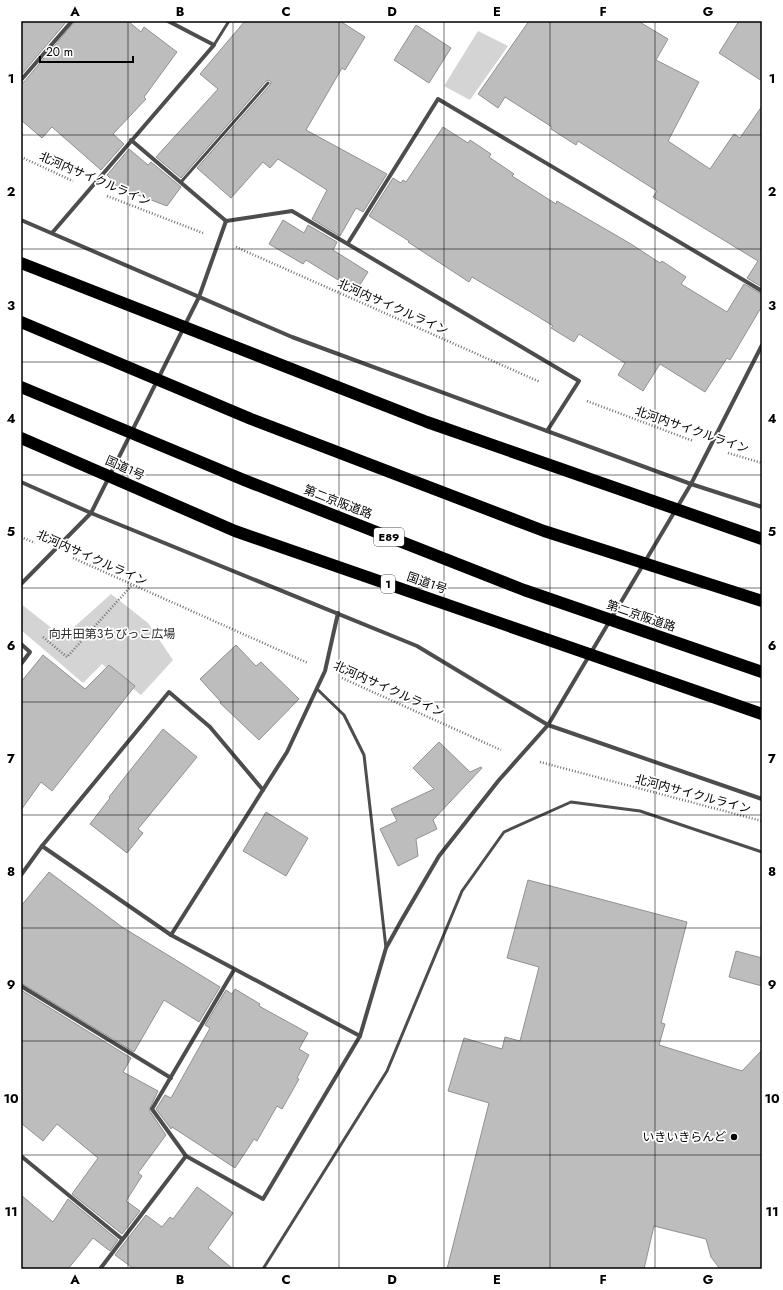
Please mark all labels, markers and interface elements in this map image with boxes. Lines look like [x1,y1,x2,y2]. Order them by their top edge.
text: A [69,2,80,21]
text: B [176,2,185,21]
text: C [281,2,291,21]
text: D [387,2,397,21]
text: E [493,2,501,21]
text: F [599,2,607,21]
text: G [703,2,714,21]
scale bar [40,38,133,64]
text: 20 m [46,43,73,61]
text: 1 [8,69,14,88]
text: 1 [769,69,775,88]
street label: 北河内サイクルライン [37,147,153,211]
text: 2 [7,182,15,201]
text: 2 [768,182,776,201]
street label: 北河内サイクルライン [335,274,451,340]
text: 3 [7,296,15,315]
text: 3 [768,296,776,315]
street label: 北河内サイクルライン [633,402,751,458]
text: 4 [6,409,16,428]
text: 4 [767,409,777,428]
street label: 国道1号 [102,451,148,485]
street label: 第二京阪道路 [301,481,375,523]
text: 5 [7,522,15,541]
text: 5 [768,522,776,541]
street label: 北河内サイクルライン [34,525,150,591]
road number: E89 [374,528,404,546]
street label: 国道1号 [404,568,450,598]
road number: 1 [381,575,395,593]
street label: 第二京阪道路 [604,596,678,636]
park label: 向井田第3ちびっこ広場 [49,625,175,643]
text: 6 [7,636,16,655]
text: 6 [768,636,777,655]
street label: 北河内サイクルライン [331,656,447,722]
text: 7 [7,749,15,768]
text: 7 [768,749,776,768]
street label: 北河内サイクルライン [633,770,753,818]
text: 8 [7,862,15,881]
text: 8 [768,862,776,881]
text: 9 [7,975,16,994]
text: 9 [768,975,777,994]
text: 10 [3,1089,19,1108]
text: 10 [764,1089,780,1108]
place label: いきいきらんど [642,1128,726,1146]
marker: いきいきらんど [729,1132,739,1142]
text: 11 [4,1202,18,1221]
text: 11 [765,1202,779,1221]
text: A [69,1270,80,1289]
text: B [176,1270,185,1289]
text: C [281,1270,291,1289]
text: D [387,1270,397,1289]
text: E [493,1270,501,1289]
text: F [599,1270,607,1289]
text: G [703,1270,714,1289]

